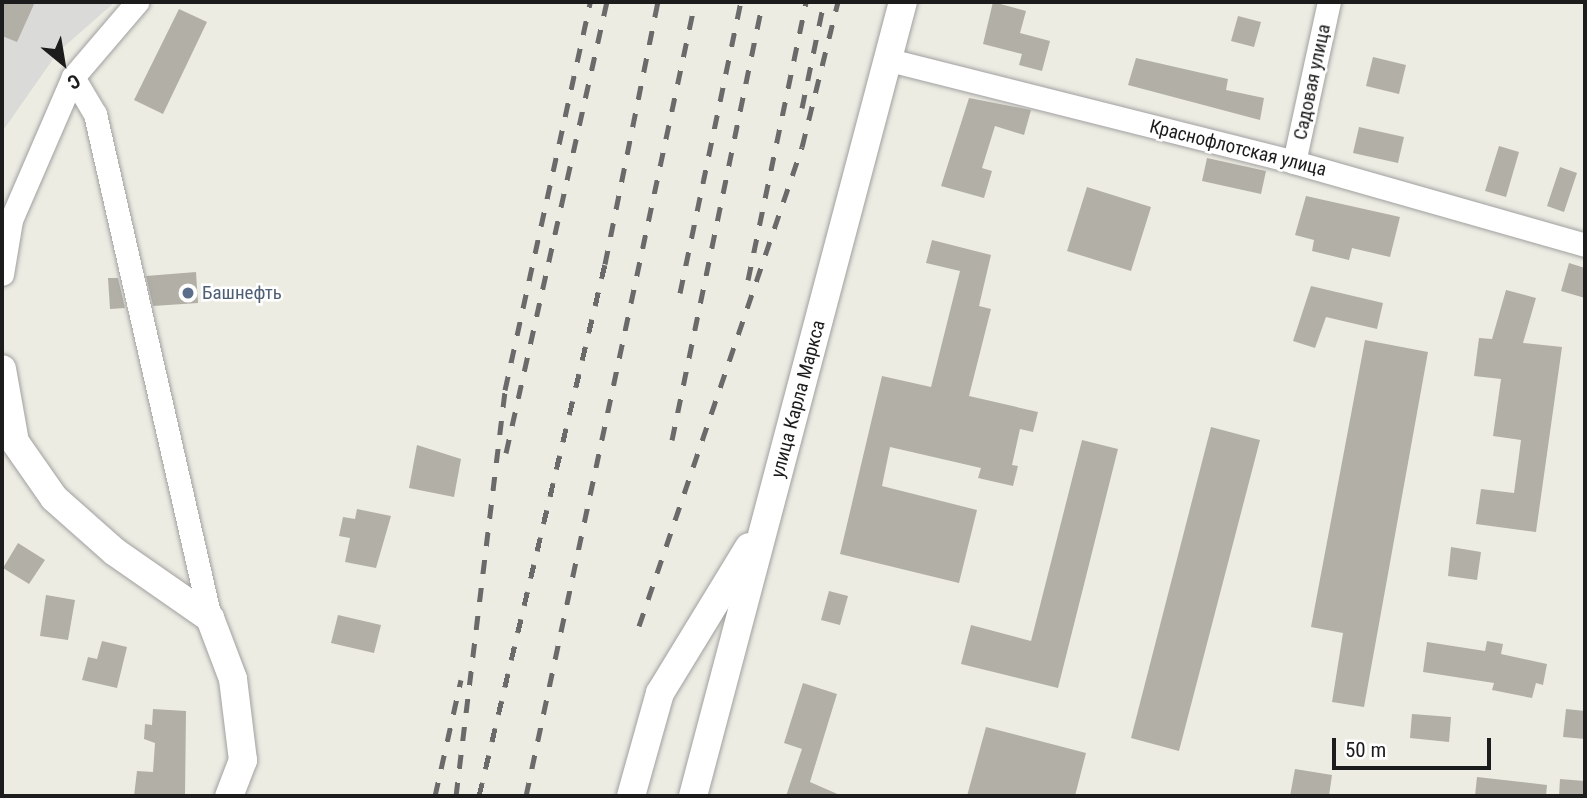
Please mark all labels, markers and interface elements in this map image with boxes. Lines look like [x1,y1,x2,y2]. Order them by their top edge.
street label: Садовая улица [1289,22,1335,142]
north arrow [28,28,98,98]
text: С [63,69,84,94]
street label: Краснофлотская улица [1147,115,1329,181]
place label: Башнефть [202,282,282,304]
marker: Башнефть [180,285,196,301]
street label: улица Карла Маркса [766,318,830,480]
scale bar [1335,724,1494,768]
text: 50 m [1345,738,1386,762]

